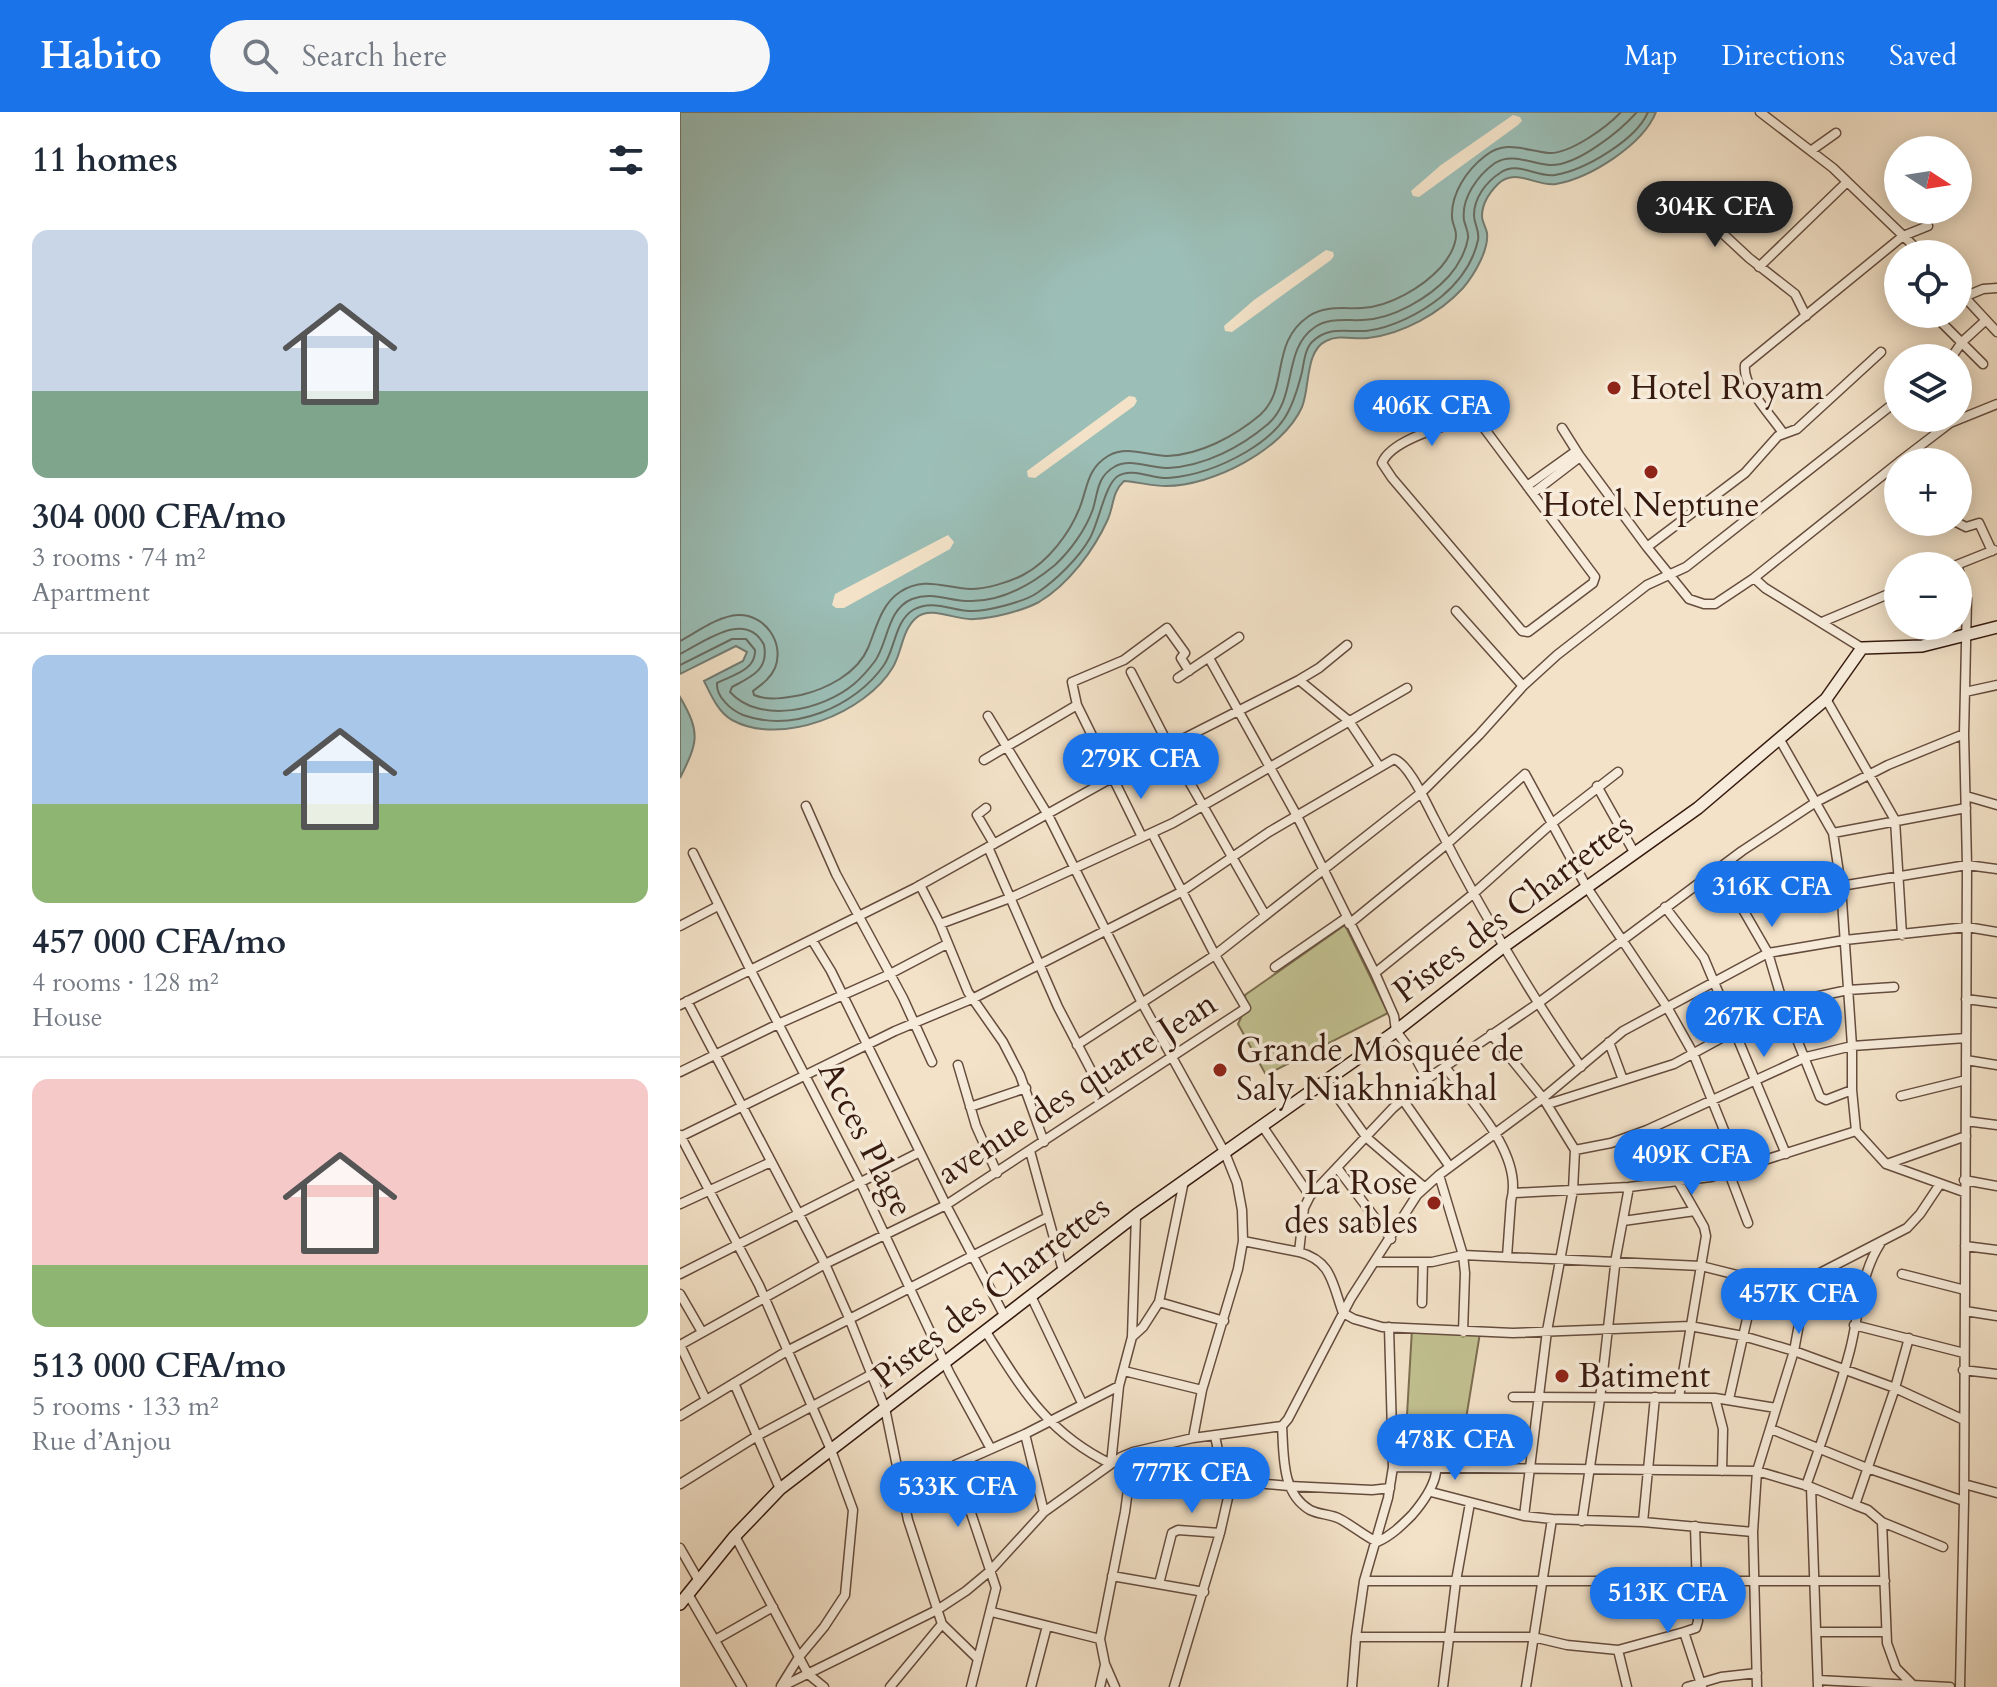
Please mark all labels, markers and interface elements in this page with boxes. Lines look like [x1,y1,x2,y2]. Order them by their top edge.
search box [210,20,770,92]
text: Habito [40,30,162,82]
icon: search [238,34,282,78]
text: Search here [302,36,447,77]
text: Map [1624,37,1678,75]
text: Directions [1722,37,1845,75]
text: Saved [1889,37,1957,75]
north arrow [1884,136,1972,224]
map controls [1884,136,1972,640]
text: 11 homes [32,137,178,183]
icon: filters [604,138,648,182]
pin: 304K CFA [1632,181,1798,249]
text: 304K CFA [1655,189,1775,224]
button: locate [1884,240,1972,328]
icon: home [268,282,412,426]
button: layers [1884,344,1972,432]
place label: Hotel Royam [1630,365,1824,411]
marker: Hotel Royam [1605,379,1623,397]
pin: 406K CFA [1349,380,1515,448]
text: 406K CFA [1372,388,1492,423]
button: + [1884,448,1972,536]
marker: Hotel Neptune [1642,463,1660,481]
place label: Hotel Neptune [1542,482,1760,528]
text: 304 000 CFA/mo [32,494,286,540]
text: 3 rooms · 74 m² [32,540,205,575]
button: − [1884,552,1972,640]
text: Apartment [32,575,150,610]
icon: home [268,707,412,851]
pin: 279K CFA [1058,733,1224,801]
text: 279K CFA [1081,741,1201,776]
street label: Pistes des Charrettes [1383,802,1643,1014]
pin: 316K CFA [1689,861,1855,929]
text: 316K CFA [1712,869,1832,904]
text: 457 000 CFA/mo [32,919,286,965]
text: 4 rooms · 128 m² [32,965,219,1000]
street label: avenue des quatre Jean [929,980,1225,1196]
pin: 267K CFA [1681,991,1847,1059]
text: 267K CFA [1704,999,1824,1034]
text: House [32,1000,103,1035]
place label: Grande Mosquée de Saly Niakhniakhal [1236,1027,1524,1112]
street label: Acces Plage [807,1053,925,1225]
marker: Grande Mosquée de Saly Niakhniakhal [1211,1061,1229,1079]
pin: 409K CFA [1609,1129,1775,1197]
icon: home [268,1131,412,1275]
text: 409K CFA [1632,1137,1752,1172]
place label: La Rose des sables [1284,1160,1418,1245]
street label: Pistes des Charrettes [863,1185,1119,1399]
marker: La Rose des sables [1425,1194,1443,1212]
pin: 457K CFA [1716,1268,1882,1336]
text: 457K CFA [1739,1276,1859,1311]
text: 513 000 CFA/mo [32,1343,286,1389]
place label: Batiment [1578,1353,1711,1399]
marker: Batiment [1553,1367,1571,1385]
text: 5 rooms · 133 m² [32,1389,219,1424]
pin: 478K CFA [1372,1414,1538,1482]
text: 478K CFA [1395,1422,1515,1457]
text: Rue d’Anjou [32,1424,172,1459]
pin: 777K CFA [1109,1447,1275,1515]
text: 777K CFA [1132,1455,1252,1490]
pin: 533K CFA [875,1461,1041,1529]
text: 533K CFA [898,1469,1018,1504]
pin: 513K CFA [1585,1567,1751,1635]
text: 513K CFA [1608,1575,1728,1610]

